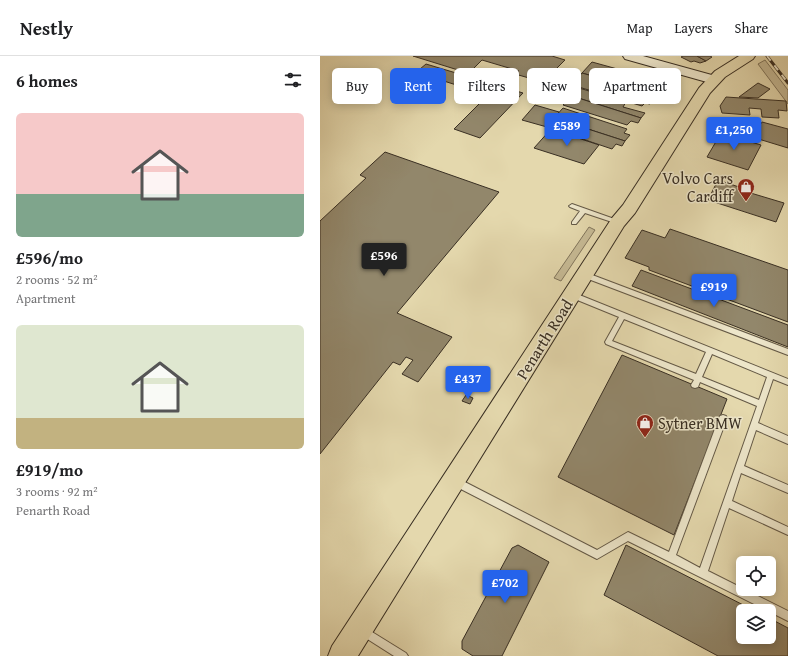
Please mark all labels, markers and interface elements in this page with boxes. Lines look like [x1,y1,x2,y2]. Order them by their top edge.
text: Nestly [20,14,73,42]
text: Map [627,18,653,38]
text: Layers [675,18,713,38]
text: Share [735,18,768,38]
text: 6 homes [16,68,78,93]
chip: Buy [332,68,382,104]
chip: Rent [390,68,446,104]
chip: Filters [454,68,519,104]
chip: New [527,68,581,104]
chip: Apartment [589,68,681,104]
icon: filters [282,69,304,91]
pin: £589 [543,113,591,147]
text: £589 [554,116,580,135]
pin: £1,250 [701,117,767,151]
text: £1,250 [715,120,753,139]
icon: home [124,139,196,211]
place label: Volvo Cars Cardiff [662,166,735,208]
shop icon: Volvo Cars Cardiff [736,177,756,202]
pin: £596 [360,243,408,277]
text: £596/mo [16,245,83,270]
text: £596 [371,246,397,265]
text: 2 rooms · 52 m² [16,270,98,289]
pin: £919 [690,274,738,308]
text: £919 [701,277,727,296]
text: Apartment [16,289,76,308]
street label: Penarth Road [510,294,578,384]
icon: home [124,351,196,423]
pin: £437 [444,366,492,400]
text: £437 [455,369,481,388]
place label: Sytner BMW [658,411,742,435]
shop icon: Sytner BMW [635,413,655,438]
text: £919/mo [16,457,83,482]
text: 3 rooms · 92 m² [16,482,98,501]
text: Penarth Road [16,501,90,520]
map controls [736,556,776,644]
button: locate [736,556,776,596]
pin: £702 [481,570,529,604]
text: £702 [492,573,518,592]
button: layers [736,604,776,644]

